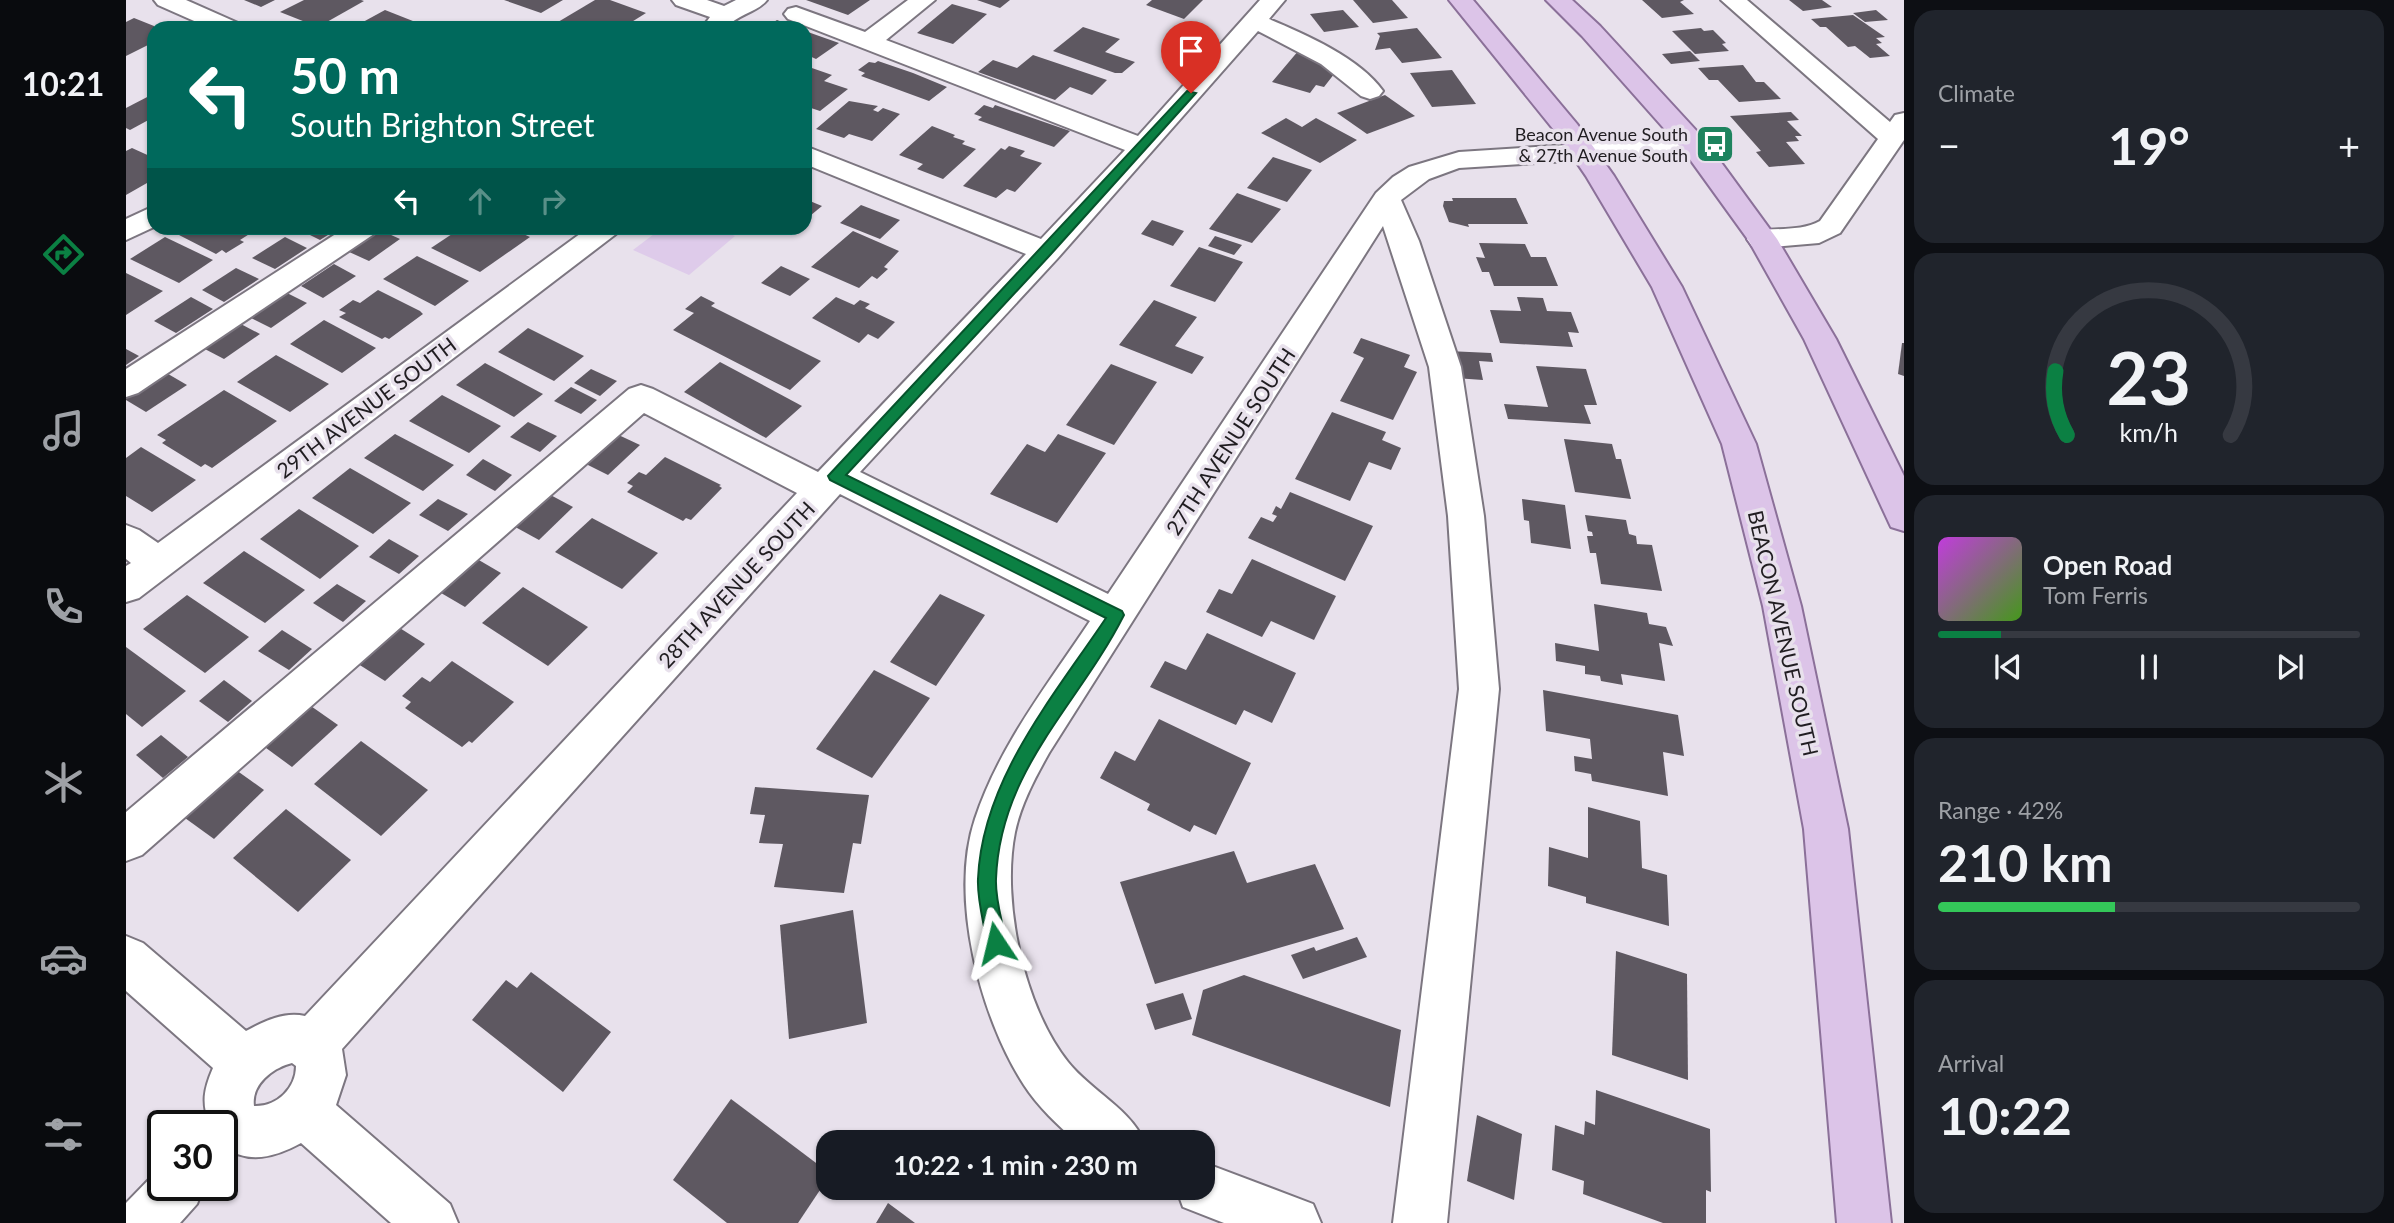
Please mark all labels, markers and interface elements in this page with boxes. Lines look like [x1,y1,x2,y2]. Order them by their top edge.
pin [1161,21,1221,93]
icon: arrive [1172,32,1210,70]
text: 50 m [290,46,400,104]
icon: left [175,49,266,140]
text: 10:21 [22,64,104,103]
text: Climate [1938,79,2015,107]
text: South Brighton Street [290,105,595,144]
text: 19° [2108,114,2190,176]
text: − [1938,122,1960,168]
text: + [2338,122,2360,168]
place label: Beacon Avenue South & 27th Avenue South [1515,123,1688,166]
bus stop icon: Beacon Avenue South & 27th Avenue South [1694,123,1736,165]
icon: left [388,182,426,220]
icon: ahead [461,182,499,220]
icon: right [534,182,572,220]
icon: directions [39,230,88,279]
street label: 29TH AVENUE SOUTH [271,331,461,483]
text: 23 [2107,333,2191,421]
street label: 27TH AVENUE SOUTH [1160,343,1300,539]
icon: music [39,406,88,455]
text: km/h [2120,417,2178,447]
street label: 28TH AVENUE SOUTH [653,496,819,672]
street label: BEACON AVENUE SOUTH [1744,508,1824,758]
text: Open Road [2043,549,2172,581]
text: Tom Ferris [2043,581,2148,609]
icon: phone [39,582,88,631]
icon: previous [1989,648,2027,686]
icon: pause [2130,648,2168,686]
icon: next [2271,648,2309,686]
icon: climate [39,758,88,807]
text: Range · 42% [1938,796,2063,824]
text: 210 km [1938,831,2112,893]
position arrow [959,906,1033,980]
icon: car [39,934,88,983]
text: Arrival [1938,1049,2004,1077]
text: 10:22 [1938,1084,2072,1146]
icon: filters [39,1110,88,1159]
speed limit sign: 30 [147,1110,238,1201]
text: 10:22 · 1 min · 230 m [893,1149,1138,1181]

